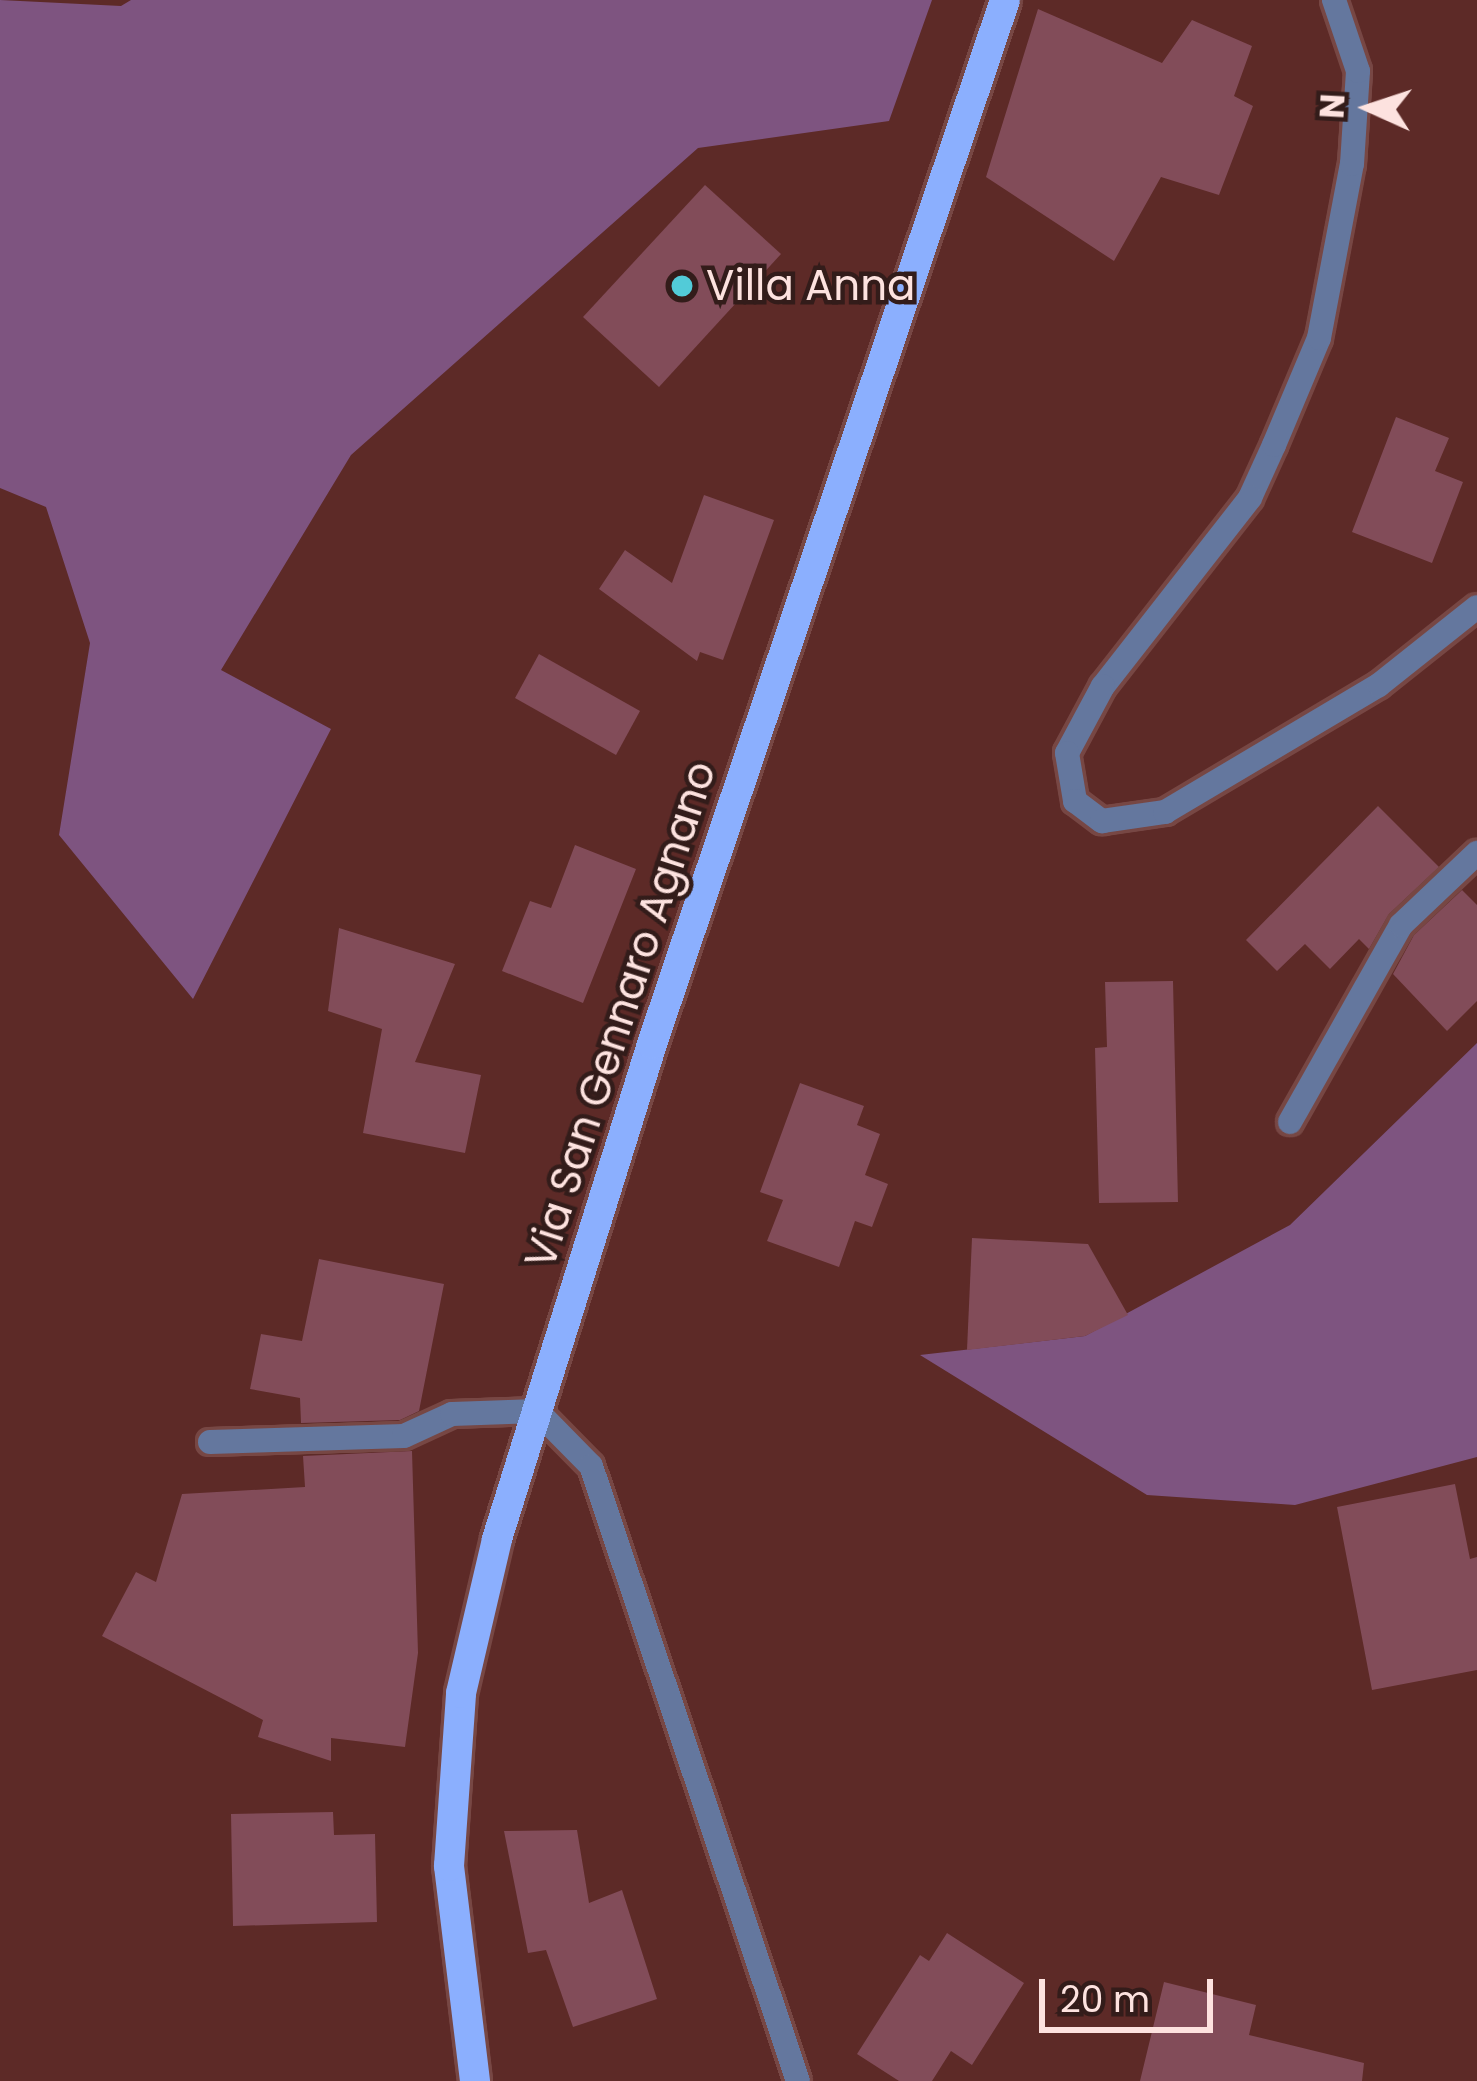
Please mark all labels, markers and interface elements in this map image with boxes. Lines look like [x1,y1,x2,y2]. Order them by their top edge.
north arrow [1309,48,1429,168]
text: N [1308,92,1357,120]
place label: Villa Anna [706,261,915,311]
marker: Villa Anna [669,273,695,299]
street label: Via San Gennaro Agnano [515,755,727,1275]
scale bar [1045,1955,1219,2029]
text: 20 m [1060,1974,1150,2025]

